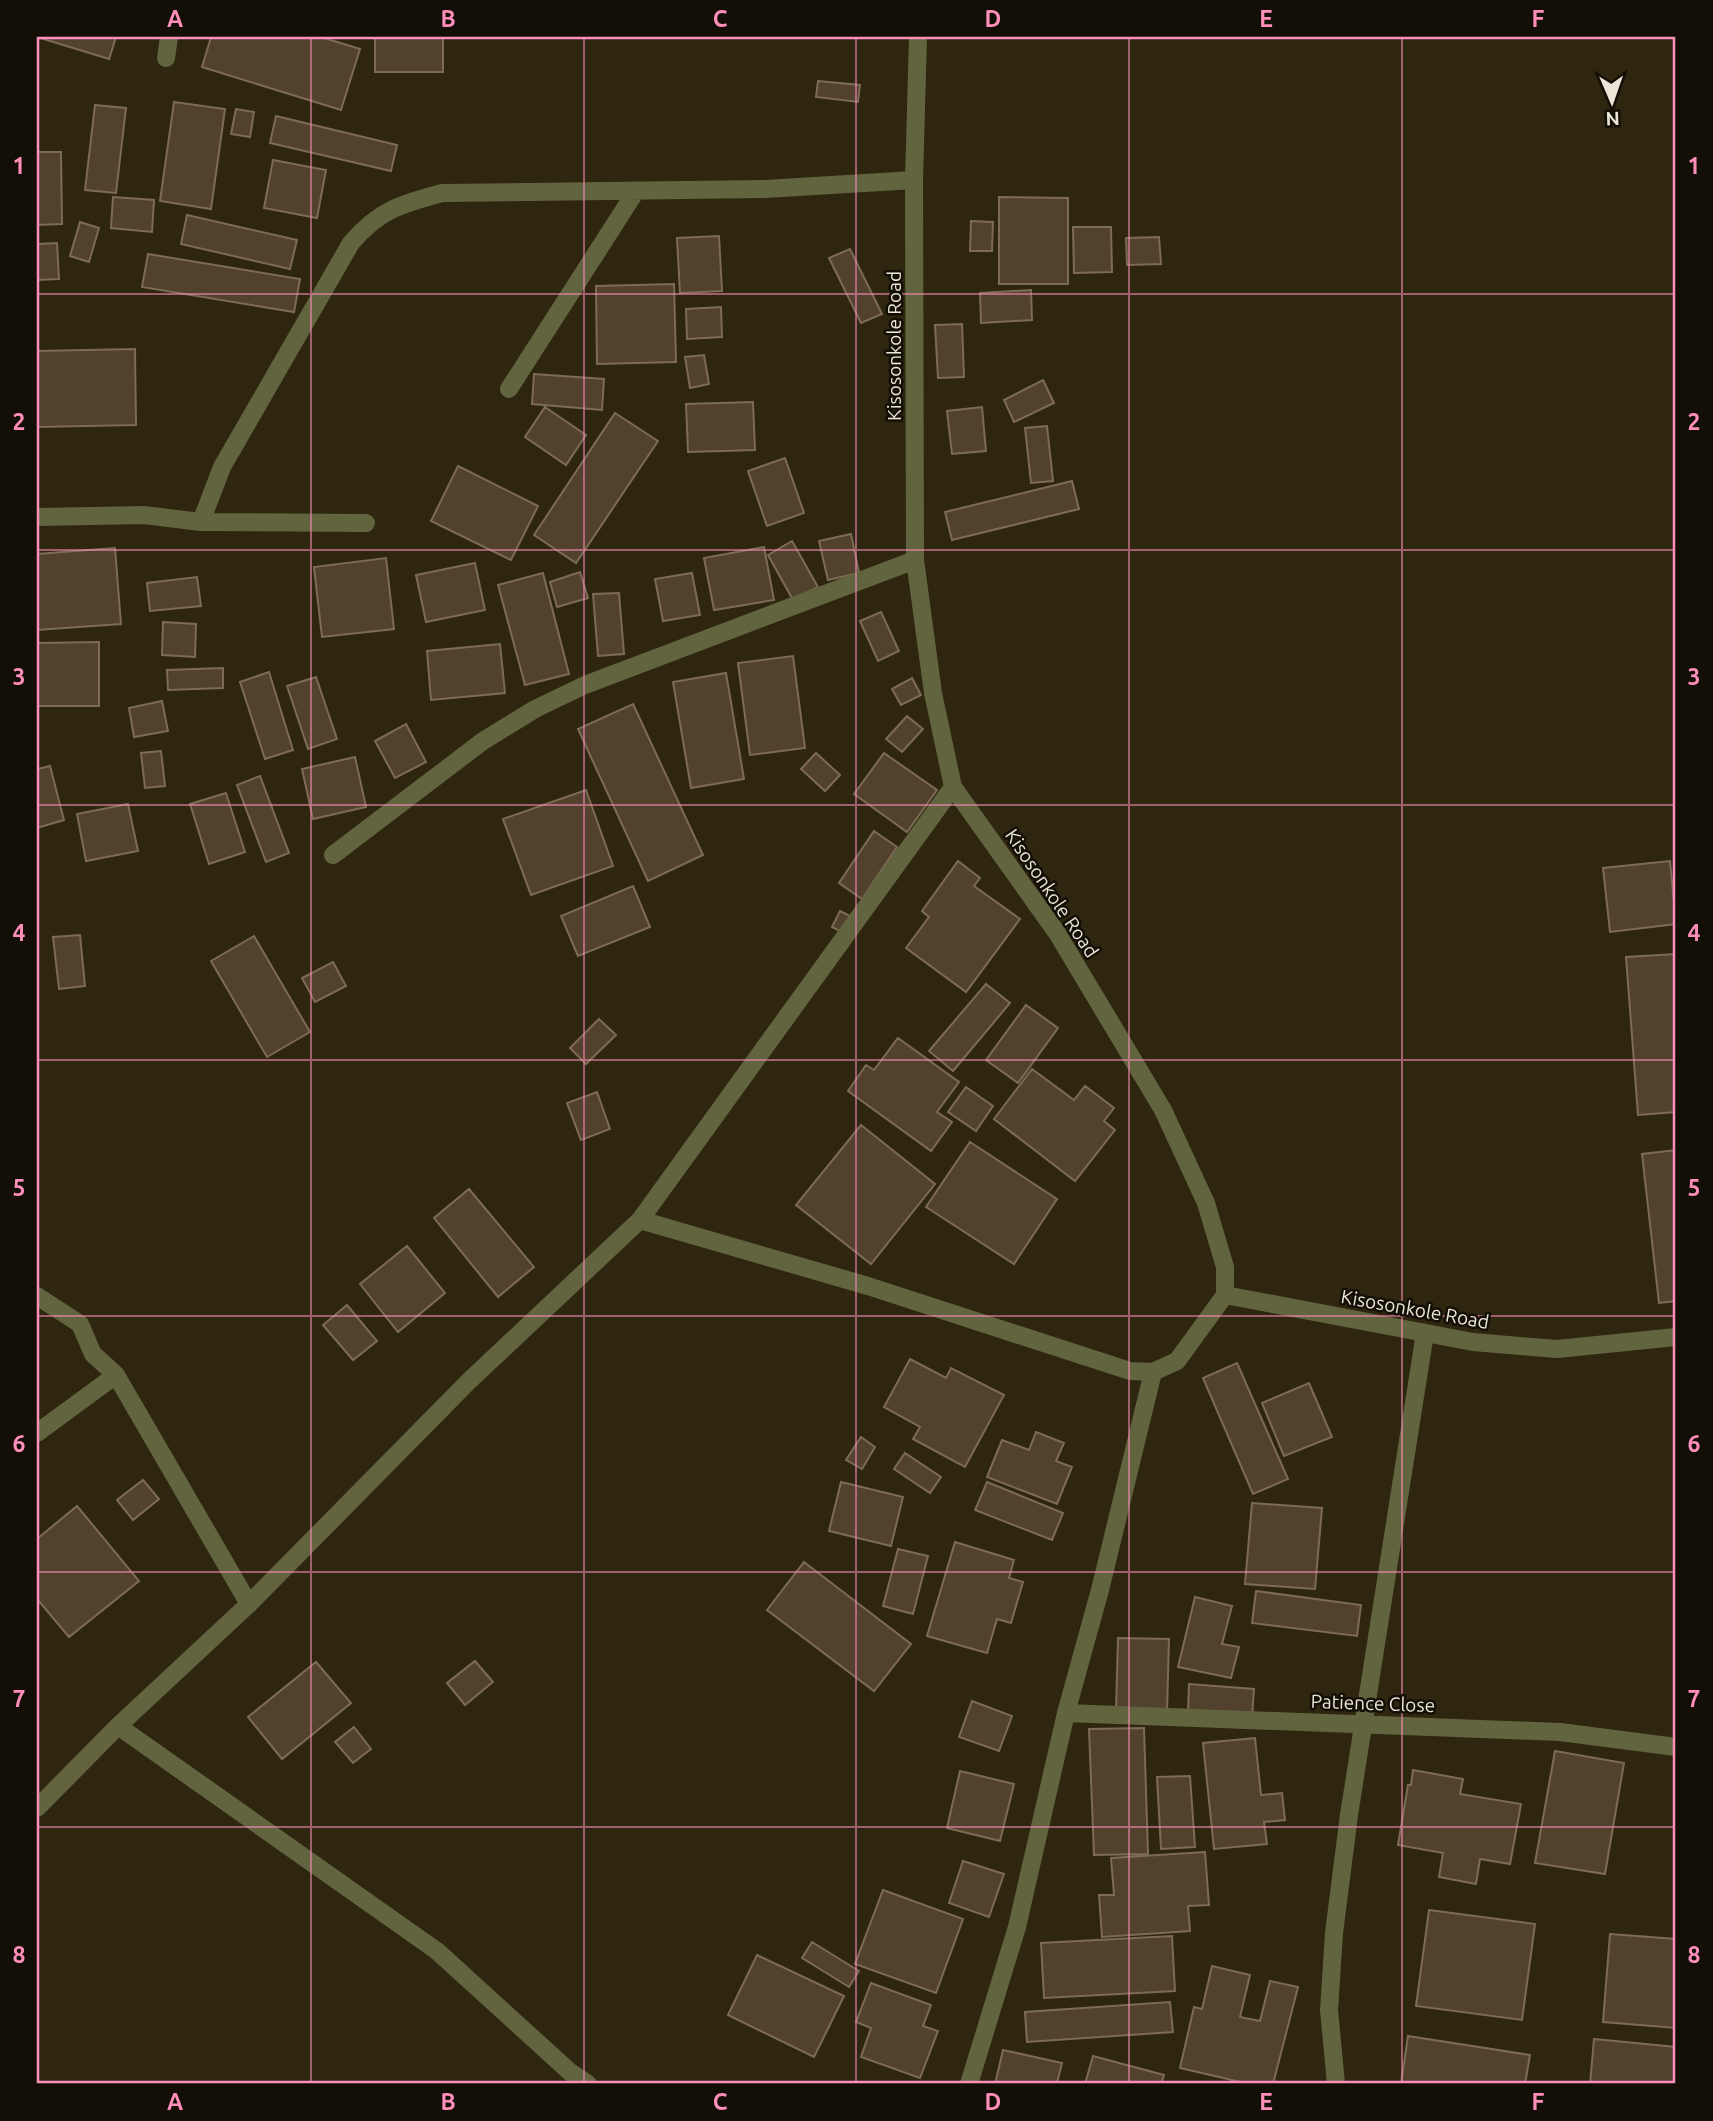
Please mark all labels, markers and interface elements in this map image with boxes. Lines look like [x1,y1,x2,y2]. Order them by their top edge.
text: A [167,6,183,31]
text: B [440,6,456,31]
text: C [713,6,728,31]
text: D [985,6,1001,31]
text: E [1259,6,1273,31]
text: F [1532,6,1545,31]
north arrow [1576,66,1646,136]
text: N [1605,108,1620,130]
text: 1 [13,153,25,178]
text: 1 [1688,153,1700,178]
street label: Kisosonkole Road [883,271,905,421]
text: 2 [13,409,25,434]
text: 2 [1688,409,1700,434]
text: 3 [13,664,25,689]
text: 3 [1688,664,1700,689]
street label: Kisosonkole Road [1001,825,1103,961]
text: 4 [13,920,26,945]
text: 4 [1688,920,1701,945]
text: 5 [13,1175,25,1200]
text: 5 [1688,1175,1700,1200]
street label: Kisosonkole Road [1339,1285,1491,1333]
text: 6 [13,1431,26,1456]
text: 6 [1688,1431,1701,1456]
text: 7 [13,1686,25,1711]
text: 7 [1688,1686,1700,1711]
street label: Patience Close [1310,1690,1436,1716]
text: 8 [13,1942,25,1967]
text: 8 [1688,1942,1700,1967]
text: A [167,2089,183,2114]
text: B [440,2089,456,2114]
text: C [713,2089,728,2114]
text: D [985,2089,1001,2114]
text: E [1259,2089,1273,2114]
text: F [1532,2089,1545,2114]

